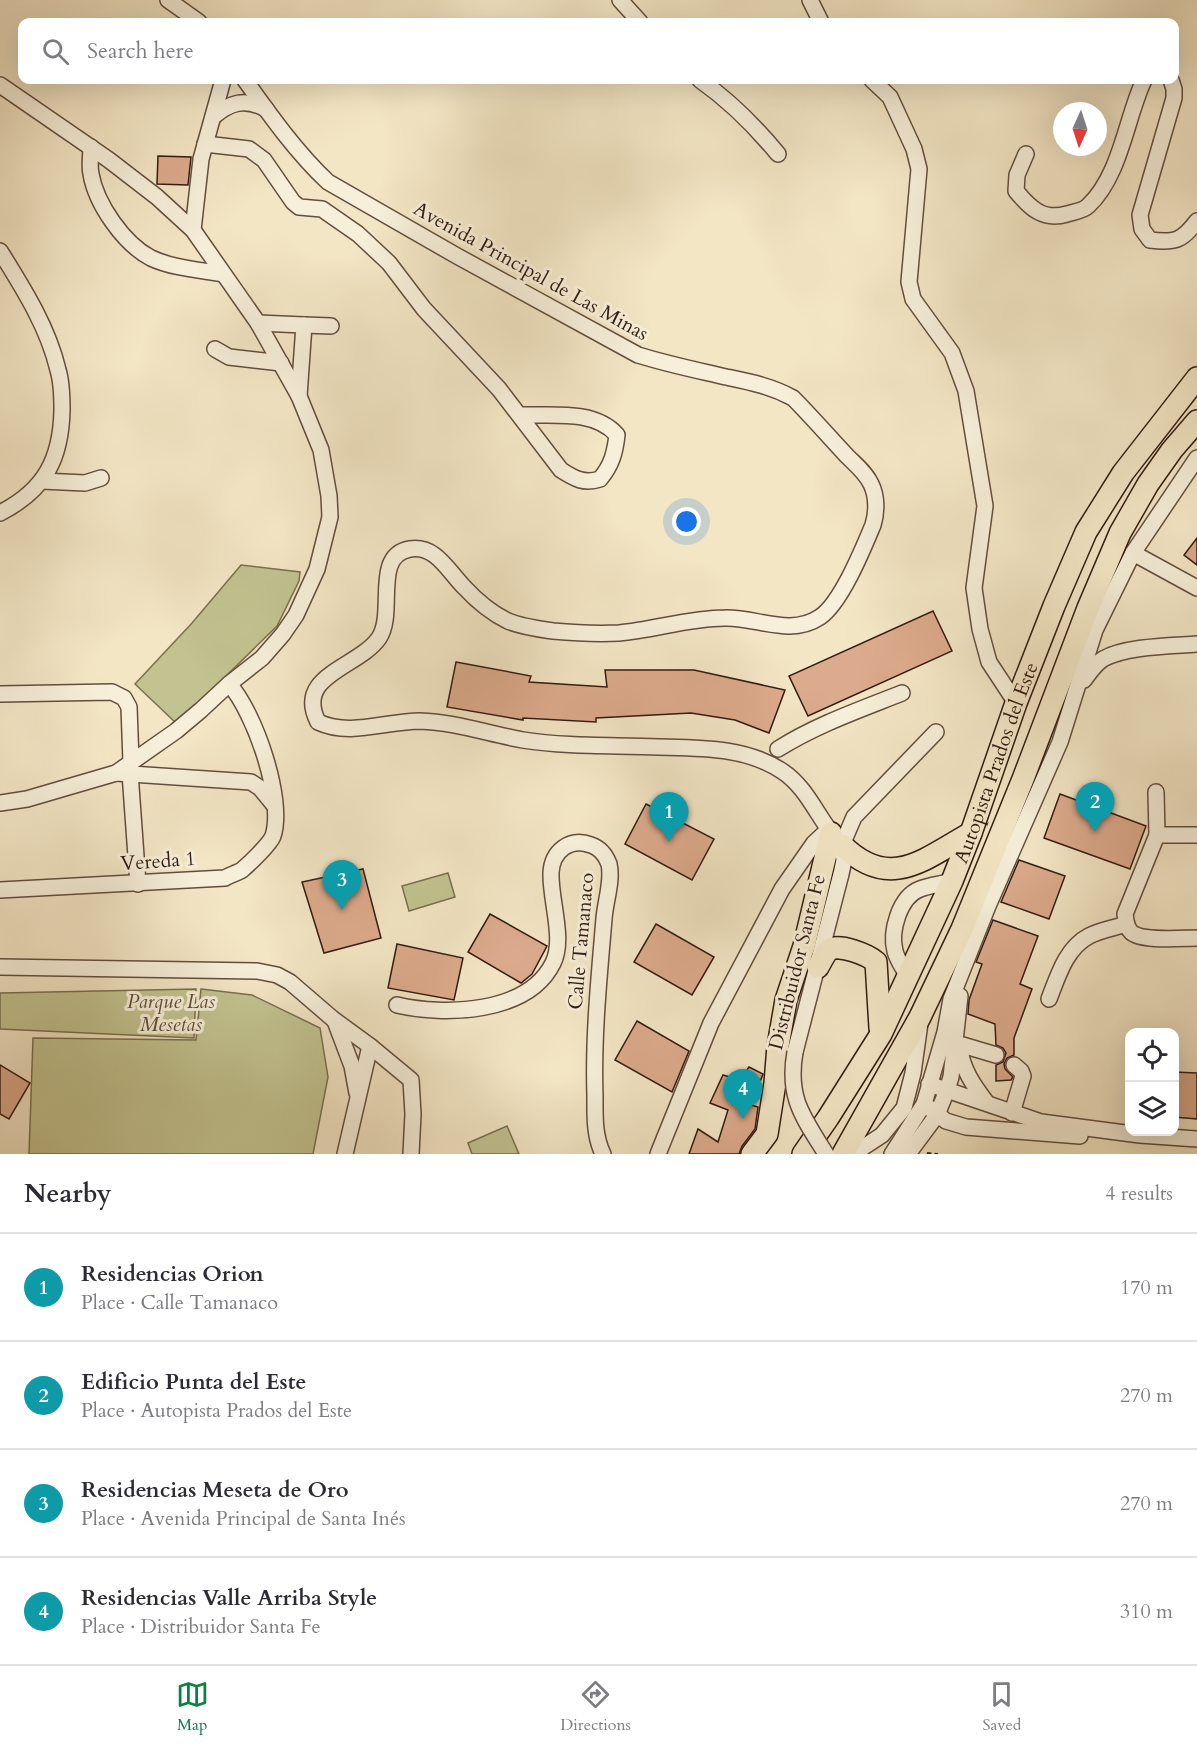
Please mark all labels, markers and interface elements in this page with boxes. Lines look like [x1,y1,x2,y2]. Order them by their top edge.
search box [18,18,1179,84]
icon: search [39,35,72,68]
text: Search here [87,36,194,66]
north arrow [1053,102,1107,156]
street label: Avenida Principal de Las Minas [409,195,653,347]
your location [672,507,701,536]
street label: Autopista Prados del Este [947,658,1044,867]
pin: 2 [1076,782,1114,832]
pin: 1 [650,792,688,842]
street label: Vereda 1 [120,845,196,877]
pin: 3 [322,860,362,910]
street label: Calle Tamanaco [562,871,600,1011]
street label: Distribuidor Santa Fe [762,871,832,1053]
park label: Parque Las Mesetas [127,988,215,1038]
map controls [1125,1028,1179,1136]
button: locate [1125,1028,1179,1082]
pin: 4 [724,1070,762,1119]
button: layers [1125,1082,1179,1136]
text: Nearby [24,1176,112,1211]
text: 4 results [1105,1180,1173,1207]
text: Residencias Orion [81,1259,264,1289]
text: 1 [38,1274,49,1301]
text: 170 m [1120,1274,1173,1301]
text: Place · Calle Tamanaco [81,1289,278,1316]
text: Edificio Punta del Este [81,1367,306,1397]
text: 2 [38,1382,49,1409]
text: 270 m [1120,1382,1173,1409]
text: Place · Autopista Prados del Este [81,1397,352,1424]
text: Residencias Meseta de Oro [81,1475,349,1505]
text: 3 [38,1490,49,1517]
text: 270 m [1120,1490,1173,1517]
text: Place · Avenida Principal de Santa Inés [81,1505,406,1532]
text: Residencias Valle Arriba Style [81,1583,377,1613]
text: 4 [38,1598,49,1625]
text: 310 m [1120,1598,1173,1625]
text: Place · Distribuidor Santa Fe [81,1613,321,1640]
tab: Map [176,1678,209,1736]
tab: Directions [560,1678,631,1736]
tab: Saved [982,1678,1021,1736]

